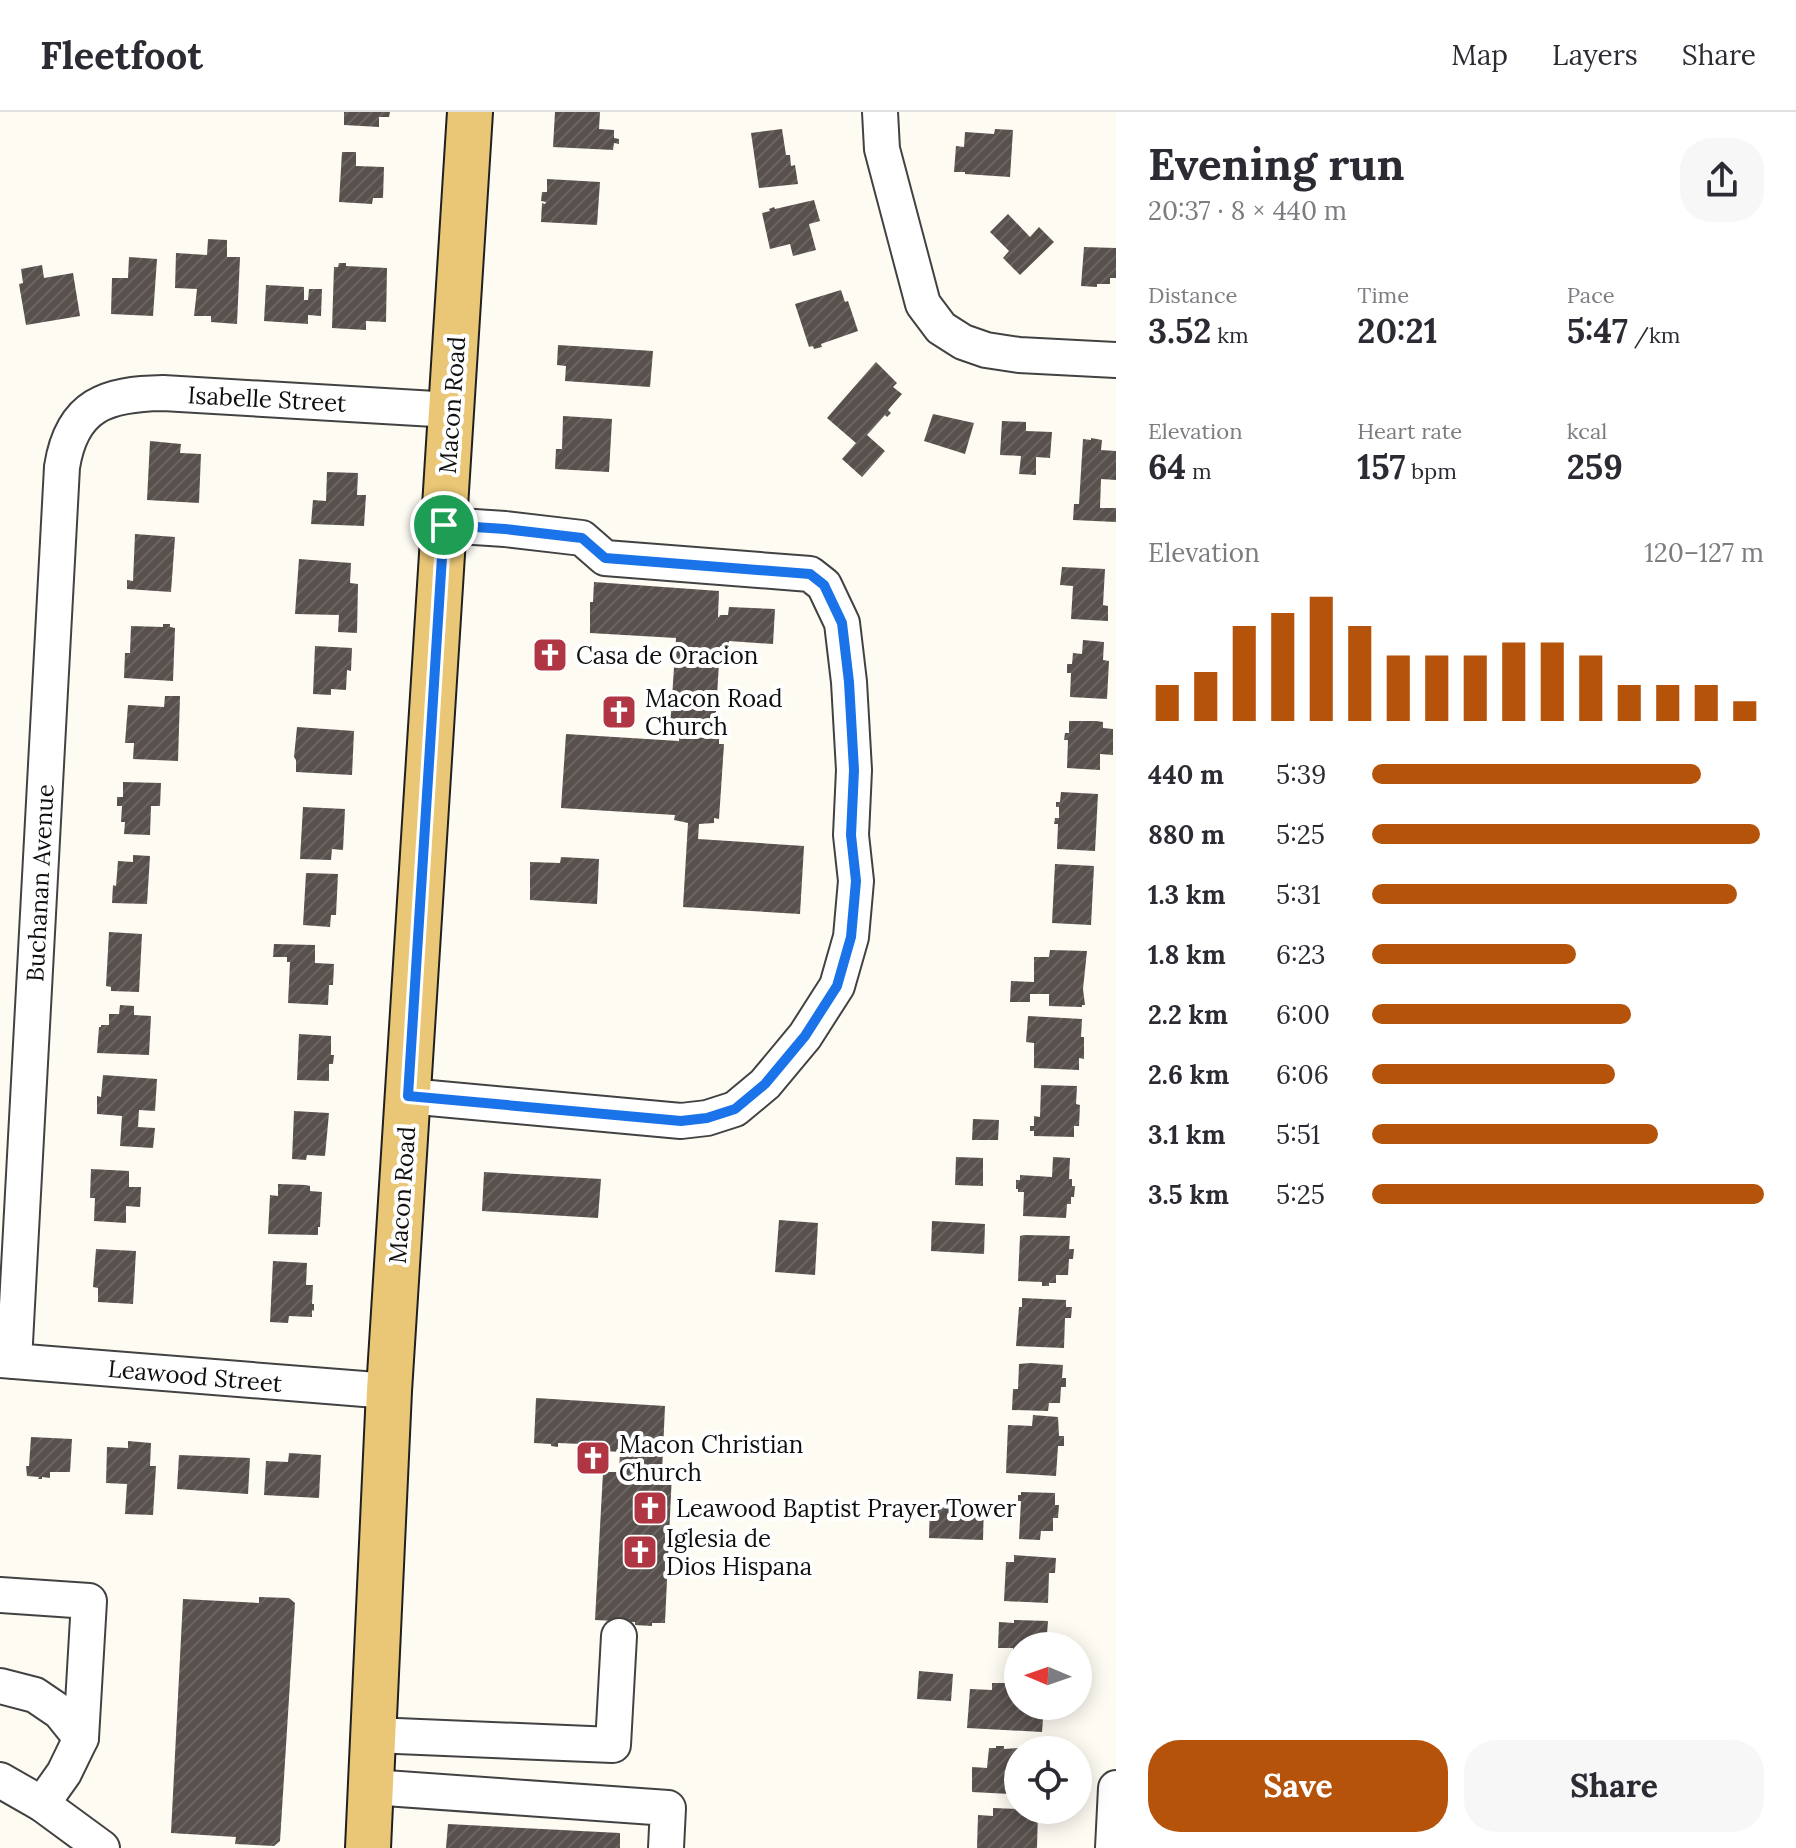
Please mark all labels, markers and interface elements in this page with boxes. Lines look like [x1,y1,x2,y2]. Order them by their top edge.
text: Fleetfoot [40,31,203,79]
text: Map [1451,37,1508,73]
text: Layers [1552,37,1638,73]
text: Share [1682,37,1756,73]
text: Evening run [1148,136,1405,192]
button: share [1680,138,1764,222]
text: 20:37 · 8 × 440 m [1148,194,1347,227]
text: Distance [1148,281,1238,309]
text: Time [1357,281,1409,309]
text: Pace [1567,281,1615,309]
text: 3.52 [1148,309,1211,352]
text: 20:21 [1357,309,1438,352]
text: 5:47 [1567,309,1628,352]
text: km [1211,321,1249,349]
text: /km [1628,321,1681,349]
street label: Macon Road [432,335,472,475]
street label: Isabelle Street [187,379,348,419]
text: Elevation [1148,417,1243,445]
text: Heart rate [1357,417,1462,445]
text: kcal [1567,417,1607,445]
text: 64 [1148,445,1186,488]
text: 157 [1357,445,1405,488]
text: 259 [1567,445,1623,488]
text: m [1186,457,1212,485]
text: bpm [1405,457,1457,485]
pin [410,491,478,559]
icon: arrive [422,503,466,547]
text: Elevation [1148,536,1260,569]
text: 120–127 m [1644,536,1764,569]
church icon: Casa de Oracion [531,636,569,674]
place label: Casa de Oracion [576,640,758,671]
place label: Macon Road Church [645,683,783,742]
church icon: Macon Road Church [600,693,638,731]
text: 440 m [1148,758,1224,791]
text: 5:39 [1276,758,1326,791]
street label: Buchanan Avenue [19,783,61,983]
text: 880 m [1148,818,1225,851]
text: 5:25 [1276,818,1325,851]
text: 1.3 km [1148,878,1225,911]
text: 5:31 [1276,878,1321,911]
text: 1.8 km [1148,938,1226,971]
text: 6:23 [1276,938,1326,971]
text: 2.2 km [1148,998,1228,1031]
text: 6:00 [1276,998,1330,1031]
text: 2.6 km [1148,1058,1229,1091]
text: 6:06 [1276,1058,1329,1091]
text: 3.1 km [1148,1118,1225,1151]
text: 5:51 [1276,1118,1320,1151]
street label: Macon Road [382,1125,422,1265]
text: 3.5 km [1148,1178,1229,1211]
text: 5:25 [1276,1178,1325,1211]
street label: Leawood Street [107,1353,284,1399]
place label: Macon Christian Church [619,1429,803,1488]
church icon: Macon Christian Church [574,1439,612,1477]
church icon: Leawood Baptist Prayer Tower [631,1489,669,1527]
place label: Leawood Baptist Prayer Tower [676,1493,1017,1524]
place label: Iglesia de Dios Hispana [666,1523,812,1582]
church icon: Iglesia de Dios Hispana [621,1533,659,1571]
north arrow [1004,1632,1092,1720]
map controls [1004,1632,1092,1824]
button: locate [1004,1736,1092,1824]
button: Save [1148,1740,1448,1832]
button: Share [1464,1740,1764,1832]

